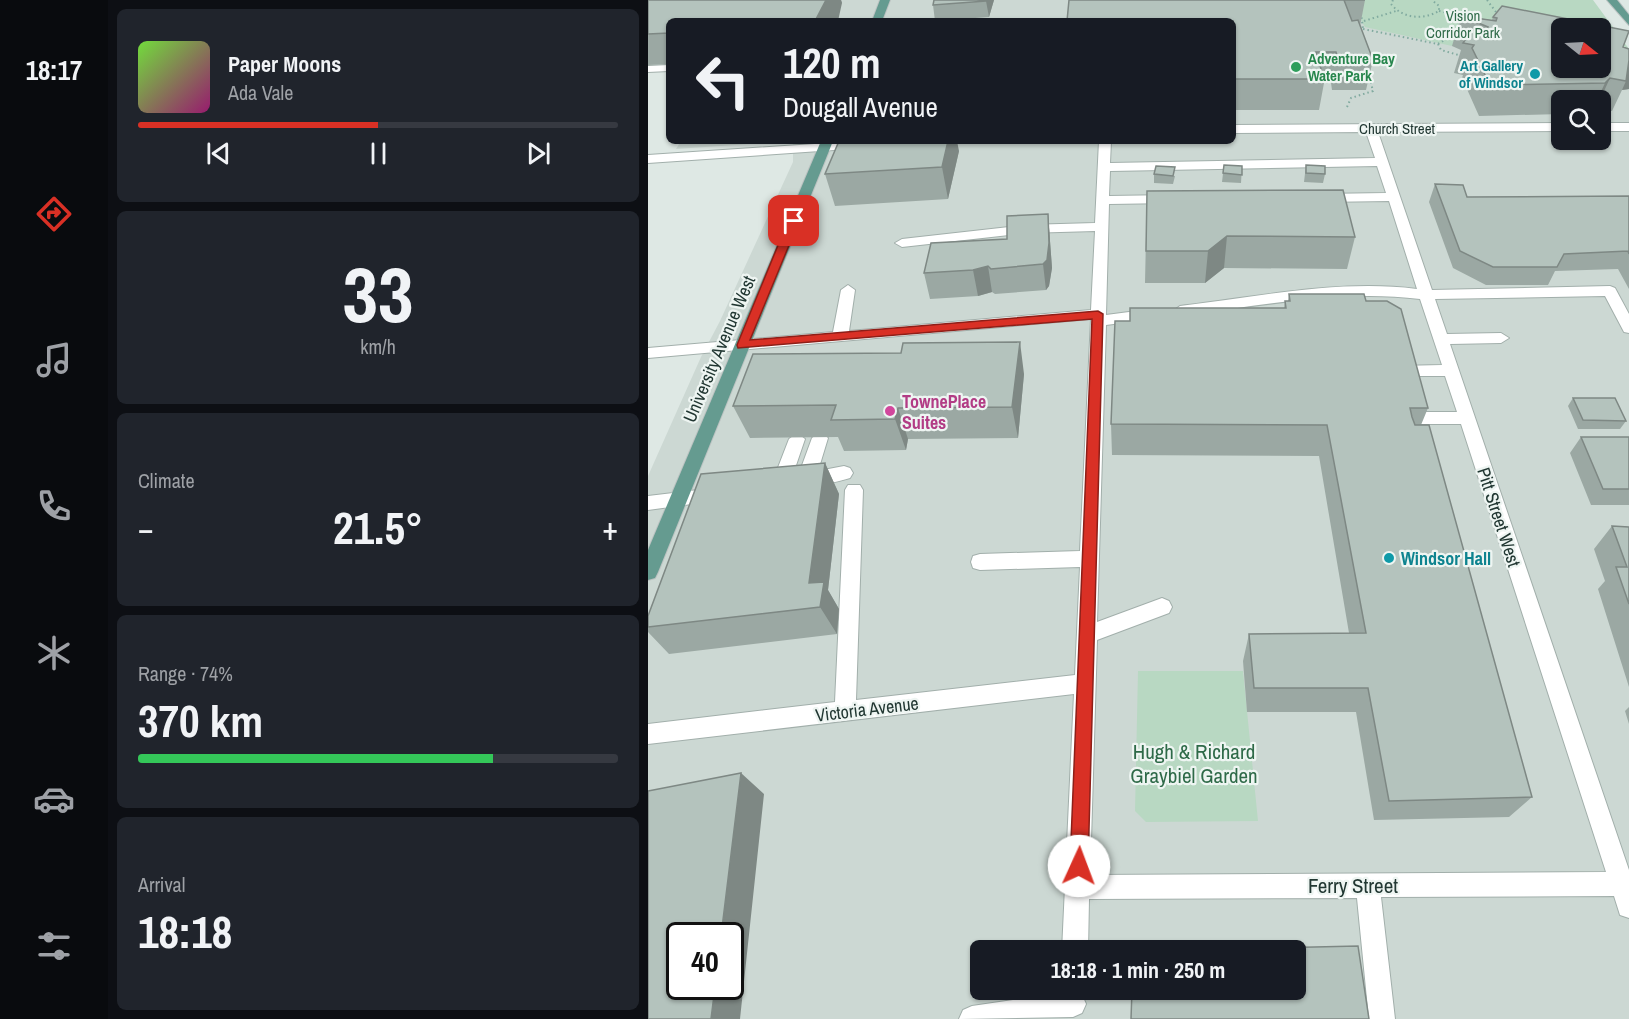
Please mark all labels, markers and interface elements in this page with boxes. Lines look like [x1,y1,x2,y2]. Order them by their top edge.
park label: Vision Corridor Park [1426,5,1501,43]
north arrow [1551,18,1611,78]
map controls [1551,18,1611,150]
text: 120 m [783,35,881,91]
icon: left [684,42,762,120]
place label: Adventure Bay Water Park [1308,48,1395,86]
text: Paper Moons [228,49,341,79]
text: 18:17 [26,52,82,88]
place label: Art Gallery of Windsor [1459,55,1523,93]
marker: Adventure Bay Water Park [1289,60,1303,74]
marker: Art Gallery of Windsor [1528,67,1542,81]
text: Ada Vale [228,79,293,106]
text: Dougall Avenue [783,89,938,125]
button: search [1551,90,1611,150]
street label: Church Street [1359,118,1436,139]
icon: previous [202,137,235,170]
icon: pause [362,137,395,170]
icon: next [522,137,555,170]
icon: directions [33,193,75,235]
pin [768,195,819,246]
icon: arrive [777,204,810,237]
text: 33 [342,241,414,346]
street label: University Avenue West [677,272,761,426]
text: km/h [360,333,396,360]
icon: music [33,339,75,381]
place label: TownePlace Suites [902,389,986,435]
marker: TownePlace Suites [883,404,897,418]
street label: Pitt Street West [1471,464,1527,570]
text: Climate [138,467,195,494]
icon: phone [33,485,75,527]
text: 21.5° [333,497,423,558]
text: − [138,506,154,550]
text: + [602,506,618,550]
place label: Windsor Hall [1401,546,1491,571]
marker: Windsor Hall [1382,551,1396,565]
icon: climate [33,632,75,674]
text: Range · 74% [138,660,233,687]
text: 370 km [138,690,263,751]
street label: Victoria Avenue [814,690,920,728]
park label: Hugh & Richard Graybiel Garden [1130,737,1258,790]
icon: car [33,778,75,820]
position arrow [1047,834,1111,898]
text: Arrival [138,871,185,898]
street label: Ferry Street [1308,871,1398,900]
text: 18:18 [138,901,232,962]
speed limit sign: 40 [666,922,744,1000]
icon: filters [33,925,75,967]
text: 18:18 · 1 min · 250 m [1051,955,1225,985]

